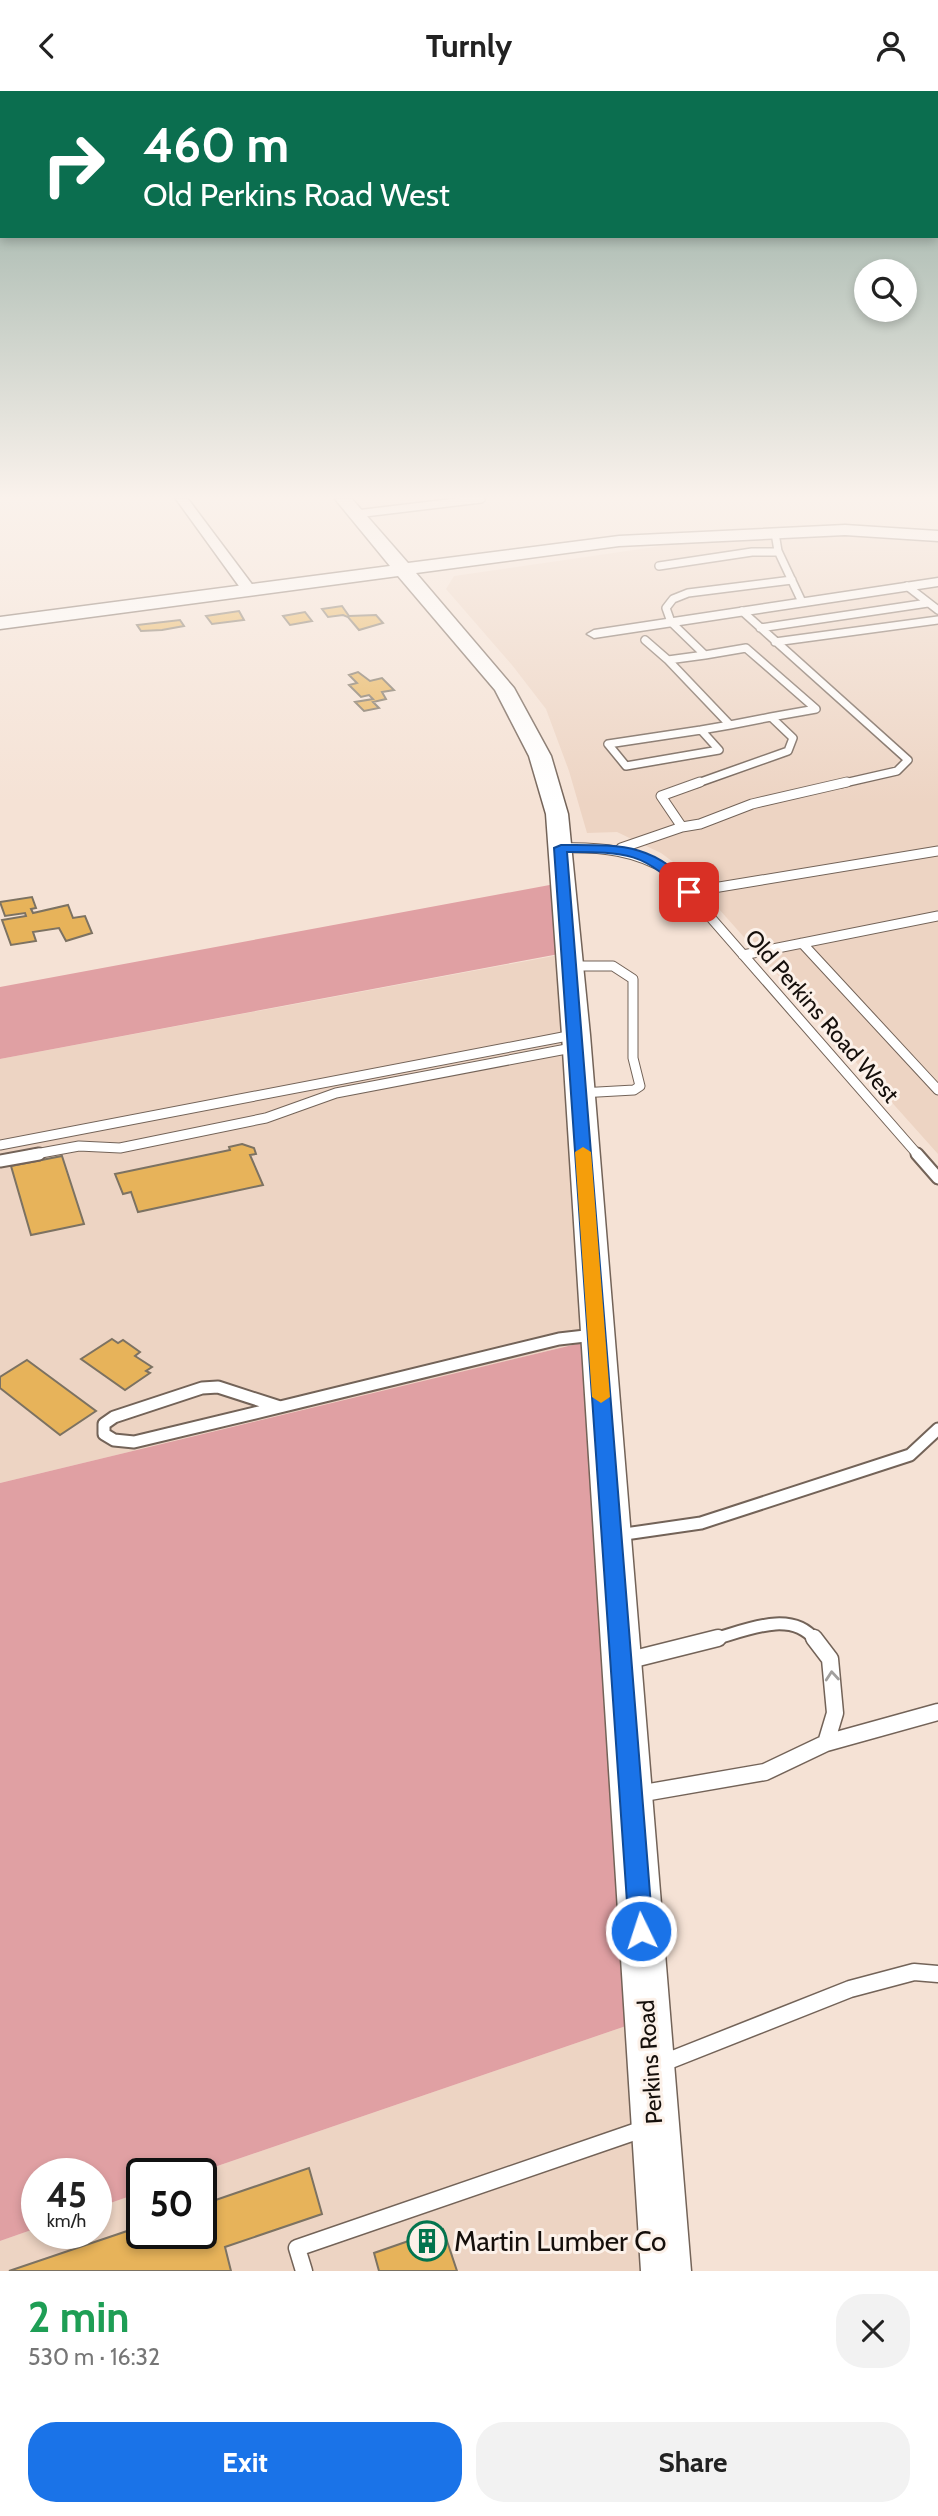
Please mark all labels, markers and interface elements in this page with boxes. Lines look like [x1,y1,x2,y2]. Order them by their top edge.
text: Turnly [426,26,512,65]
icon: back [28,27,66,65]
icon: person [872,27,910,65]
text: 460 m [143,115,289,174]
icon: right [28,119,119,210]
text: Old Perkins Road West [143,175,450,214]
map controls [854,259,917,322]
button: search [854,259,917,322]
pin [659,862,719,922]
icon: arrive [670,873,708,911]
street label: Old Perkins Road West [739,924,905,1109]
one-way arrow [825,1670,840,1681]
position arrow [604,1894,678,1968]
street label: Perkins Road [632,1999,668,2125]
speed limit sign: 50 [126,2158,217,2249]
text: 45 [46,2173,87,2216]
text: km/h [47,2210,86,2232]
building icon: Martin Lumber Co [406,2220,448,2262]
place label: Martin Lumber Co [454,2224,667,2258]
text: 2 min [28,2291,129,2343]
button: close [836,2294,910,2368]
text: 530 m · 16:32 [28,2343,160,2371]
button: Exit [28,2422,462,2502]
button: Share [476,2422,910,2502]

